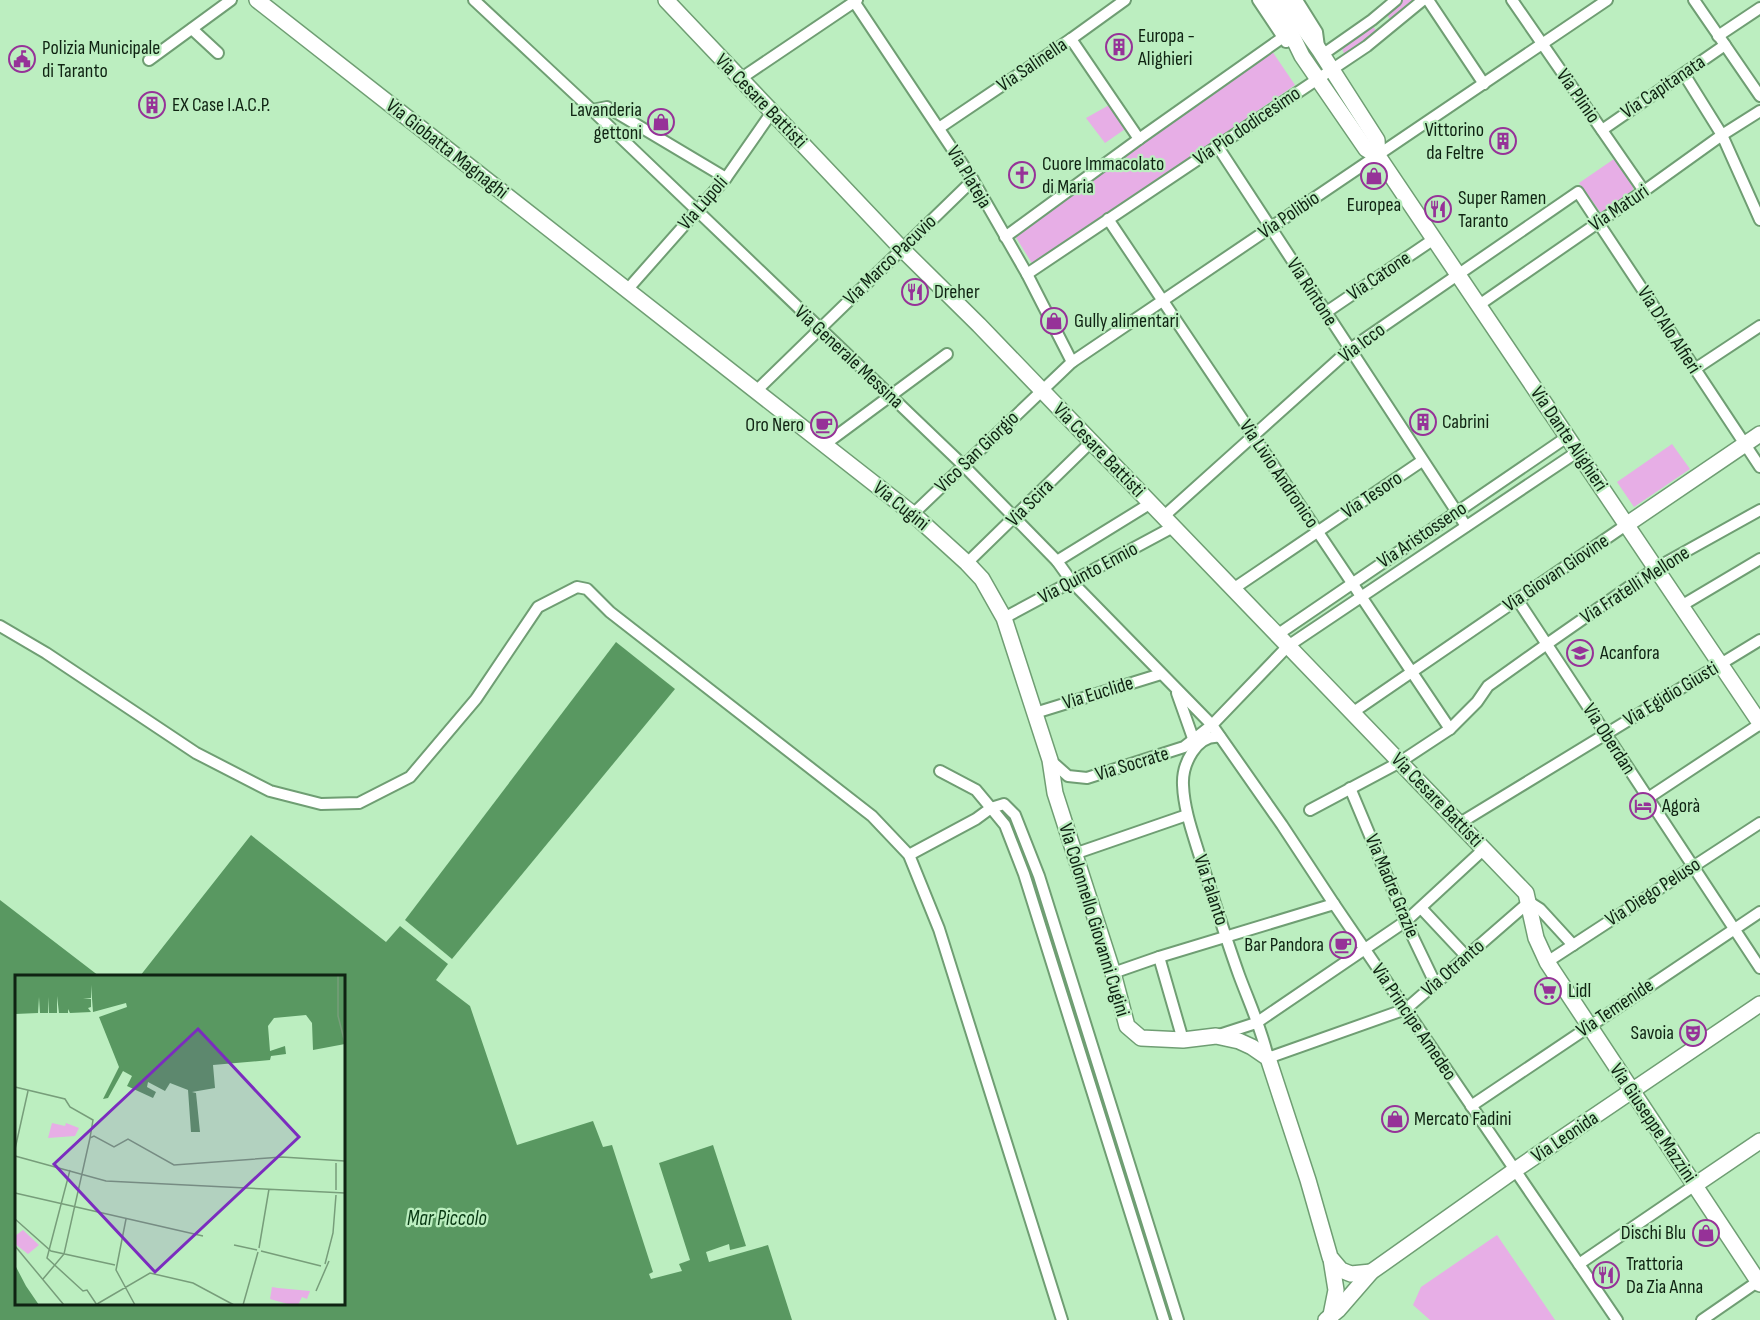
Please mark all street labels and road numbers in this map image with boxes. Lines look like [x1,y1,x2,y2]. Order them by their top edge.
street label: Via Salinella [992,33,1072,97]
street label: Via Cesare Battisti [710,49,812,153]
street label: Via Capitanata [1616,50,1710,124]
street label: Via Plinio [1551,64,1605,128]
street label: Via Pio dodicesimo [1189,81,1305,171]
street label: Via Giobatta Magnaghi [381,94,513,204]
street label: Via Plateja [941,141,997,213]
street label: Via Lùpoli [673,171,733,235]
street label: Via Maturi [1584,179,1654,237]
street label: Via Polibio [1254,186,1324,244]
street label: Via Marco Pacuvio [839,210,941,310]
street label: Via Catone [1343,246,1415,306]
street label: Via Rintone [1281,254,1343,330]
street label: Via D'Alo Alfieri [1632,282,1706,378]
street label: Via Generale Messina [789,300,909,414]
street label: Via Icco [1334,318,1390,368]
street label: Via Dante Alighieri [1525,382,1613,496]
street label: Via Cesare Battisti [1048,398,1150,502]
street label: Vico San Giorgio [930,406,1024,498]
street label: Via Livio Andronico [1234,415,1324,533]
street label: Via Tesoro [1337,466,1407,524]
street label: Via Scira [1001,474,1059,532]
street label: Via Cugini [868,476,934,536]
street label: Via Aristosseno [1373,496,1471,574]
street label: Via Giovan Giovine [1499,529,1613,617]
street label: Via Quinto Ennio [1034,537,1142,609]
street label: Via Fratelli Mellone [1576,541,1694,629]
street label: Via Egidio Giusti [1619,656,1723,732]
street label: Via Euclide [1060,671,1136,715]
street label: Via Oberdan [1577,699,1641,779]
street label: Via Socrate [1092,741,1172,787]
street label: Via Cesare Battisti [1386,748,1488,852]
street label: Via Colonnello Giovanni Cugini [1053,821,1135,1019]
street label: Via Madre Grazie [1359,831,1425,941]
street label: Via Falanto [1188,852,1234,928]
street label: Via Diego Peluso [1601,852,1705,932]
street label: Via Otranto [1417,934,1489,1002]
street label: Via Principe Amedeo [1366,959,1462,1085]
street label: Via Temenide [1572,973,1658,1043]
street label: Via Giuseppe Mazzini [1604,1059,1702,1187]
street label: Via Leonida [1527,1106,1603,1168]

